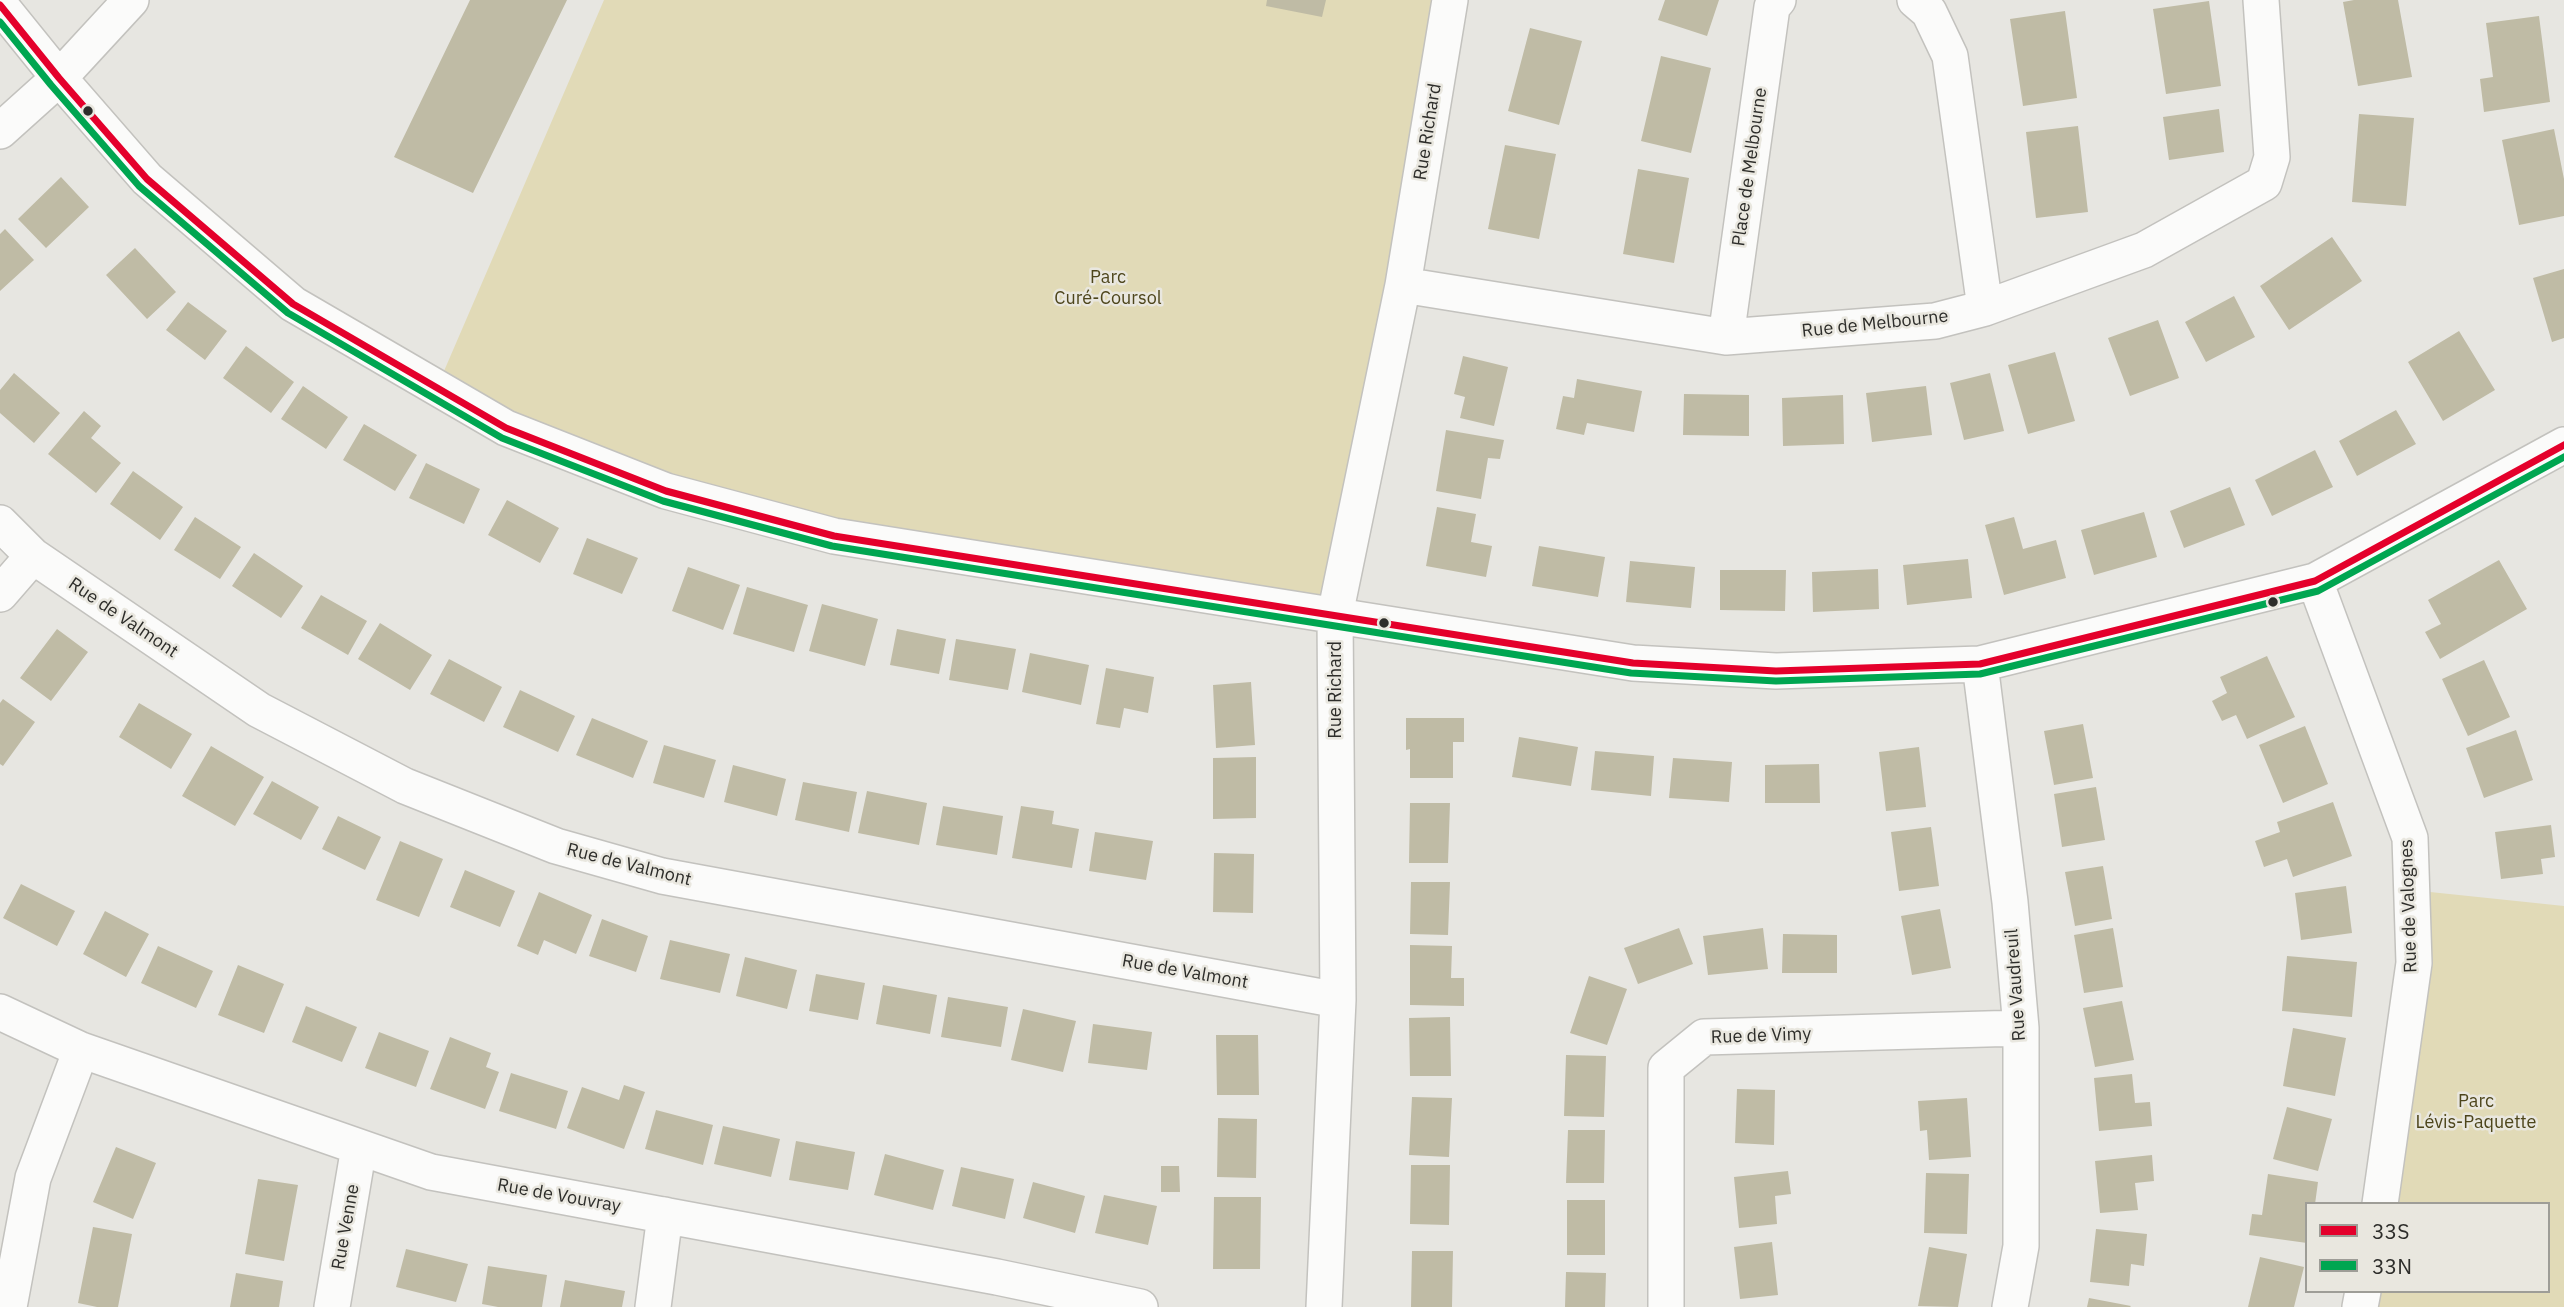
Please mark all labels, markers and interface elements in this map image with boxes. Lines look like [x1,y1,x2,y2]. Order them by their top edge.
street label: Rue Richard [1410,82,1446,182]
street label: Place de Melbourne [1728,86,1772,248]
unlabelled marker [81,104,95,118]
park label: Parc Curé-Coursol [1054,267,1162,310]
street label: Rue de Melbourne [1801,306,1949,342]
street label: Rue de Valmont [64,573,182,663]
unlabelled marker [2266,595,2280,609]
unlabelled marker [1377,616,1391,630]
street label: Rue Richard [1325,641,1347,739]
street label: Rue de Valmont [564,839,694,891]
street label: Rue de Valognes [2396,839,2422,973]
street label: Rue Vaudreuil [2001,928,2031,1042]
street label: Rue de Valmont [1120,950,1250,994]
street label: Rue de Vimy [1710,1023,1812,1049]
park label: Parc Lévis-Paquette [2416,1091,2536,1134]
street label: Rue de Vouvray [496,1175,622,1217]
street label: Rue Venne [328,1183,364,1271]
legend [2305,1202,2550,1293]
text: 33S [2372,1217,2409,1245]
text: 33N [2372,1252,2412,1280]

